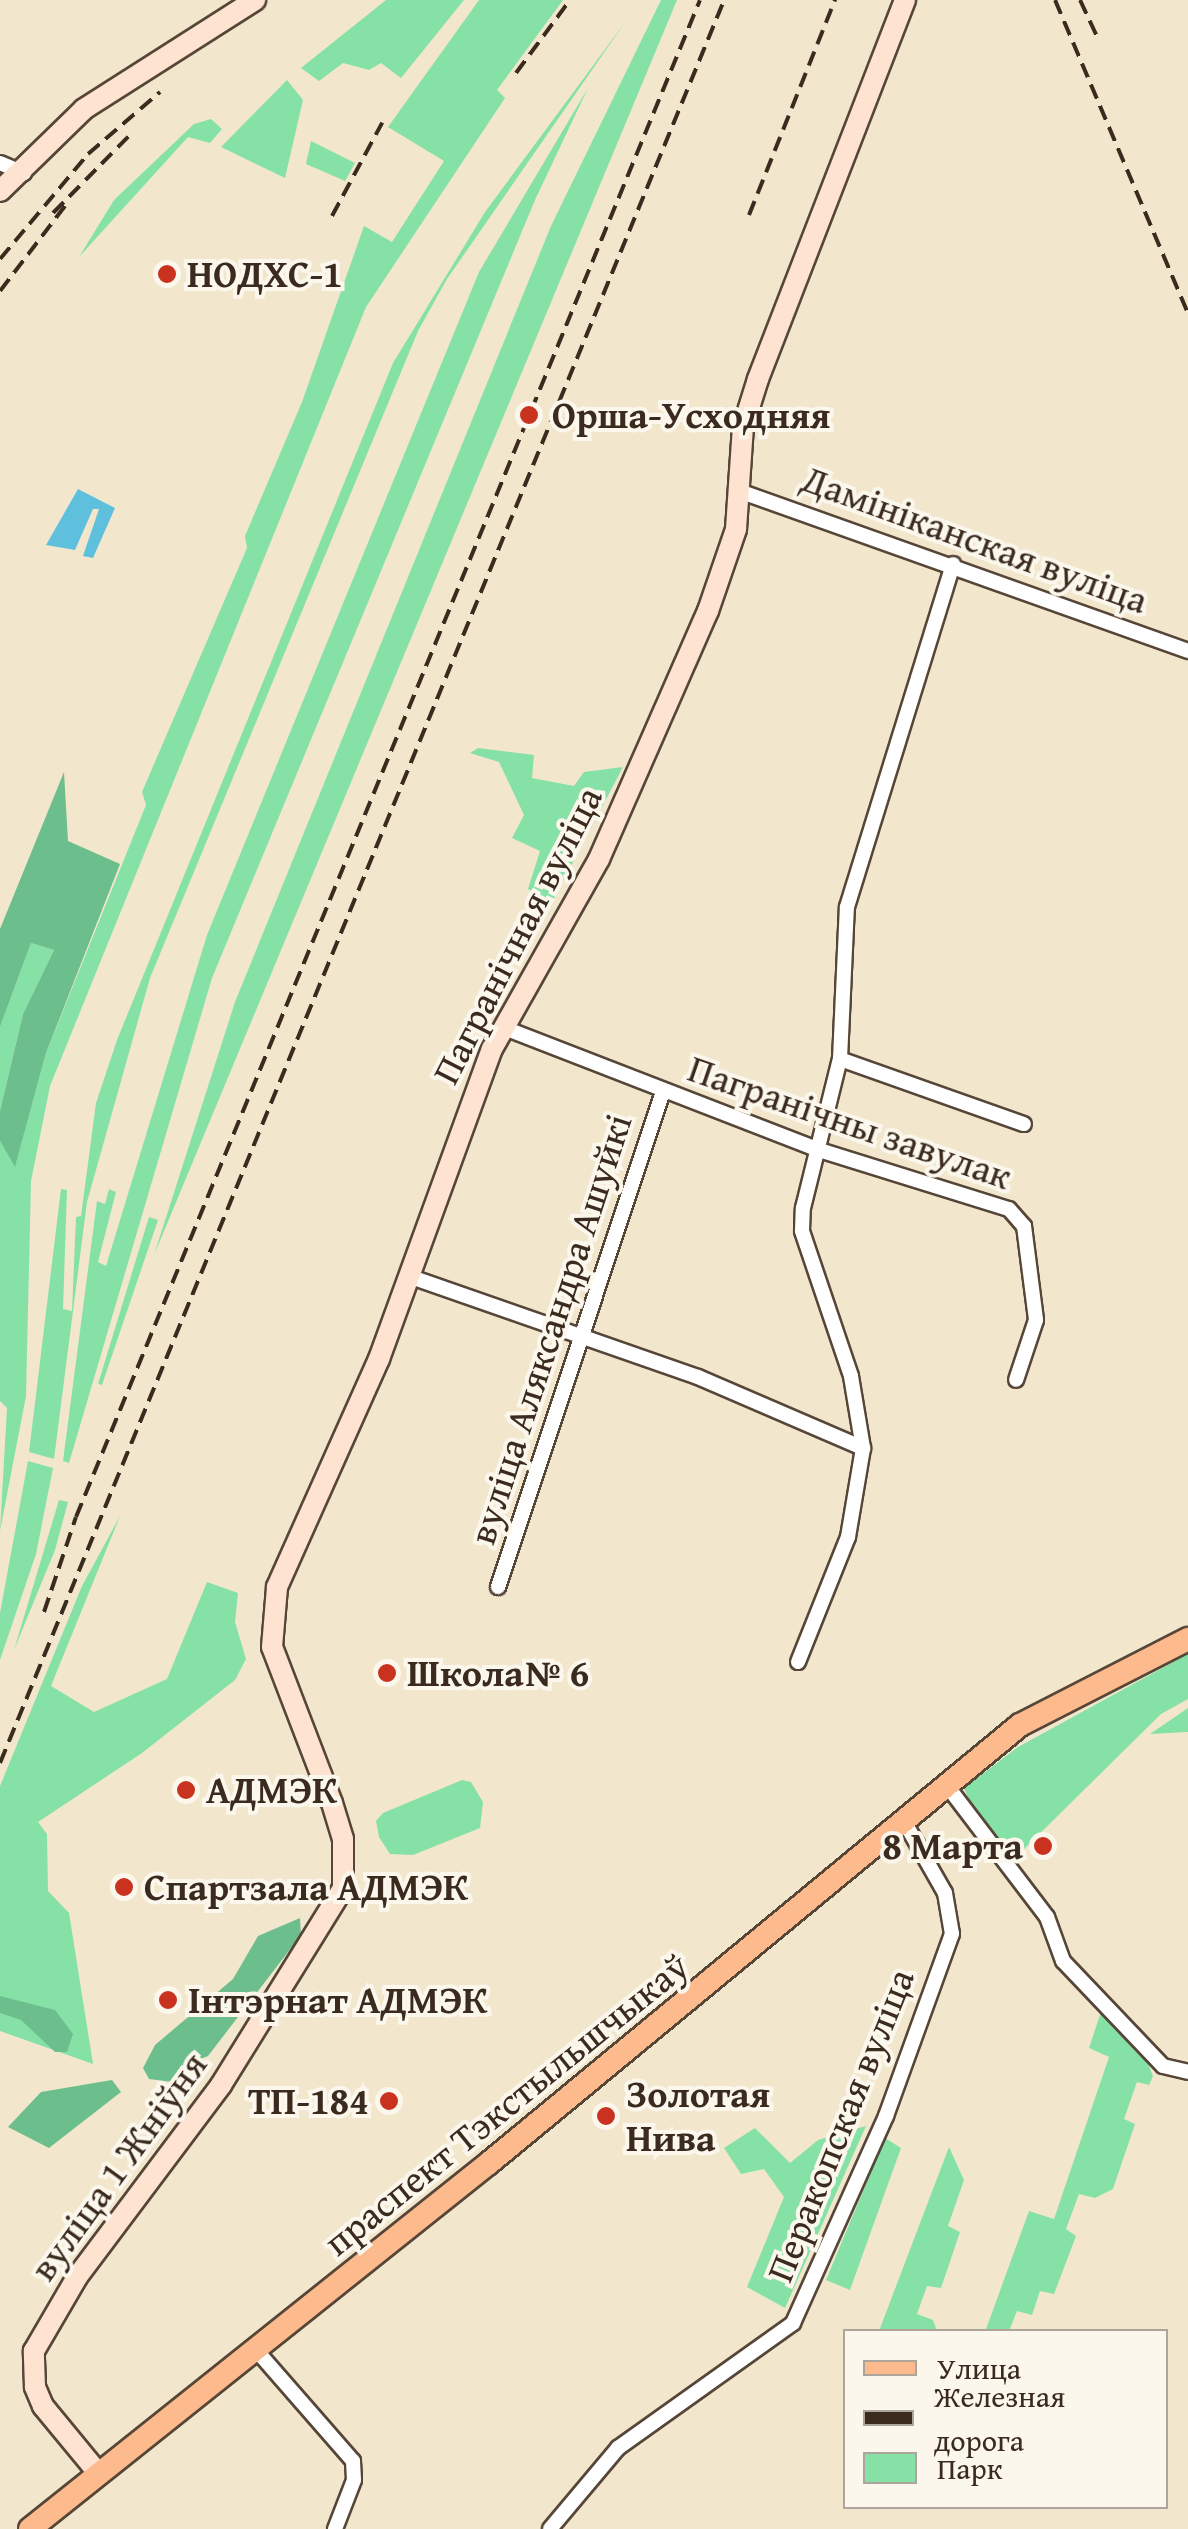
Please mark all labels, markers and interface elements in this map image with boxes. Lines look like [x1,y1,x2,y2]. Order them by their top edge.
place label: НОДХС-1 [187,251,343,297]
marker: НОДХС-1 [156,263,178,285]
place label: Орша-Усходняя [552,392,830,438]
marker: Орша-Усходняя [516,402,542,428]
street label: Дамініканская вуліца [796,455,1154,623]
street label: Пагранічная вуліца [422,779,612,1091]
street label: Пагранічны завулак [682,1045,1018,1199]
street label: вуліца Аляксандра Ашуйкі [459,1108,641,1550]
place label: Школа№ 6 [407,1650,589,1696]
marker: Школа№ 6 [376,1662,398,1684]
place label: АДМЭК [206,1767,337,1813]
marker: АДМЭК [175,1779,197,1801]
place label: 8 Марта [882,1823,1023,1869]
marker: 8 Марта [1032,1835,1054,1857]
place label: Спартзала АДМЭК [144,1864,468,1910]
marker: Спартзала АДМЭК [113,1876,135,1898]
street label: праспект Тэкстыльшчыкаў [315,1943,697,2265]
street label: Перакопская вуліца [756,1962,924,2288]
place label: Інтэрнат АДМЭК [188,1977,488,2023]
marker: Інтэрнат АДМЭК [157,1989,179,2011]
street label: вуліца 1 Жніўня [20,2043,216,2289]
place label: Золотая Нива [626,2071,770,2160]
place label: ТП-184 [248,2078,369,2124]
marker: ТП-184 [378,2090,400,2112]
marker: Золотая Нива [595,2105,617,2127]
legend [843,2329,1168,2509]
text: Улица [937,2346,1021,2390]
text: Железная дорога [934,2374,1065,2462]
text: Парк [937,2446,1003,2490]

